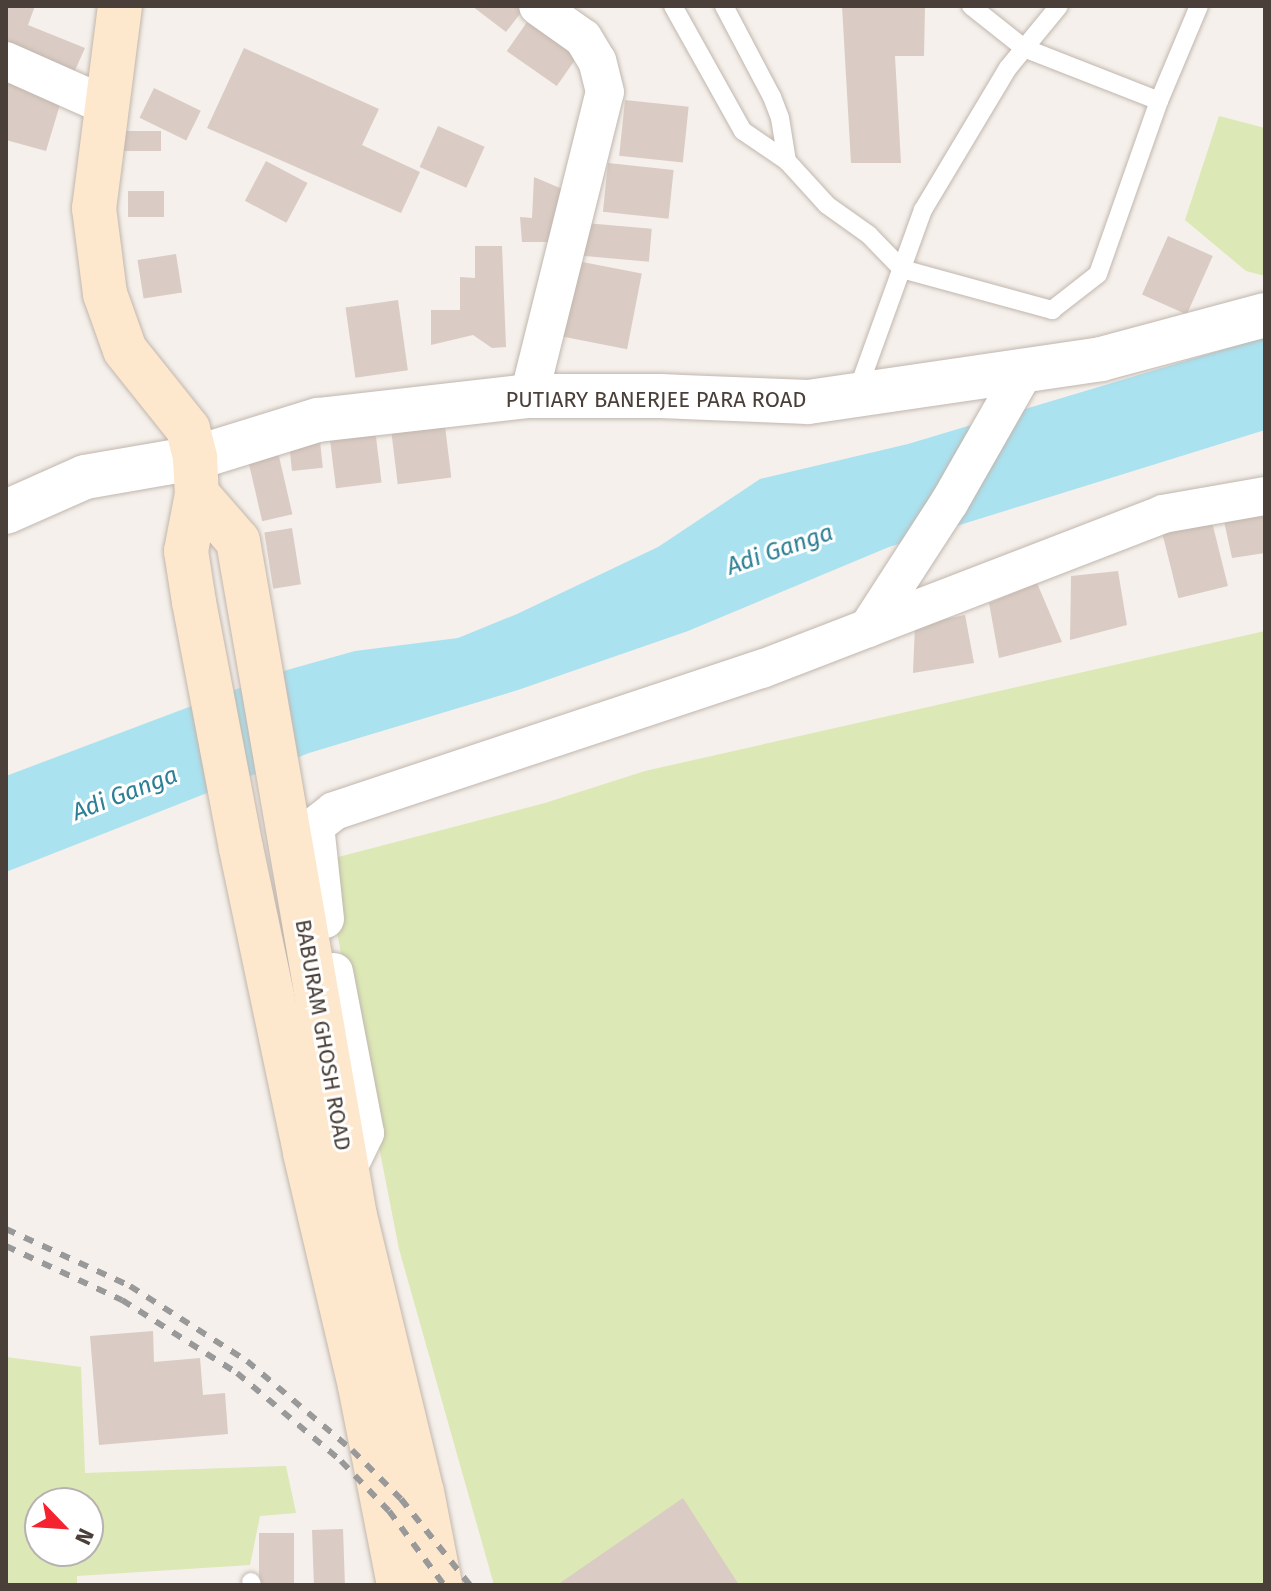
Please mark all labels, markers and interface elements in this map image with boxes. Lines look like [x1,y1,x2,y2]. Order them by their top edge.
street label: PUTIARY BANERJEE PARA ROAD [505,387,807,413]
water label: Adi Ganga [723,518,837,582]
water label: Adi Ganga [68,761,182,827]
street label: BABURAM GHOSH ROAD [290,917,356,1153]
north arrow [24,1487,104,1567]
text: N [69,1524,100,1549]

